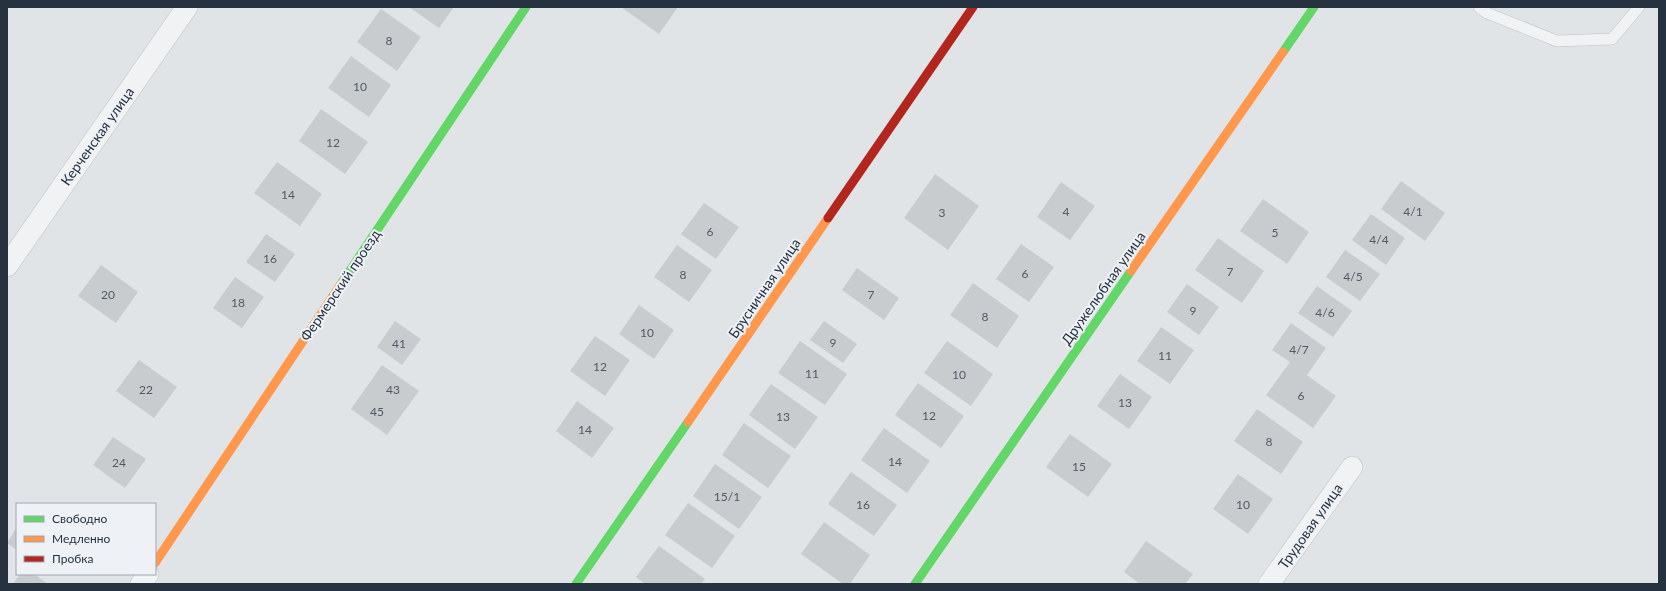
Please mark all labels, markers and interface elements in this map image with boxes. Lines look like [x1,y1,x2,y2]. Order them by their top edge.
house number: 8 [386,33,393,48]
house number: 10 [353,79,367,94]
street label: Керченская улица [57,84,137,188]
house number: 12 [326,135,340,150]
house number: 14 [281,187,295,202]
house number: 4 [1063,204,1070,219]
house number: 4/1 [1403,204,1423,219]
house number: 3 [939,205,946,220]
house number: 6 [707,224,714,239]
house number: 5 [1272,225,1279,240]
street label: Фермерский проезд [296,226,384,344]
street label: Дружелюбная улица [1057,228,1149,348]
house number: 4/4 [1369,232,1389,247]
street label: Брусничная улица [724,235,804,341]
house number: 16 [263,251,277,266]
house number: 7 [1227,264,1234,279]
house number: 6 [1022,266,1029,281]
house number: 8 [680,267,687,282]
house number: 4/5 [1343,269,1363,284]
house number: 20 [101,287,115,302]
house number: 7 [868,287,875,302]
house number: 18 [231,295,245,310]
house number: 9 [1190,303,1197,318]
house number: 4/6 [1315,305,1335,320]
house number: 8 [982,309,989,324]
house number: 10 [640,325,654,340]
house number: 9 [830,335,837,350]
house number: 41 [392,336,406,351]
house number: 4/7 [1289,342,1309,357]
house number: 11 [1158,348,1172,363]
house number: 12 [593,359,607,374]
house number: 11 [805,366,819,381]
house number: 10 [952,367,966,382]
house number: 22 [139,382,153,397]
house number: 43 [386,382,400,397]
house number: 6 [1298,388,1305,403]
house number: 13 [1118,395,1132,410]
house number: 45 [370,404,384,419]
house number: 12 [922,408,936,423]
house number: 13 [776,409,790,424]
house number: 14 [578,422,592,437]
house number: 8 [1266,434,1273,449]
house number: 14 [888,454,902,469]
house number: 24 [112,455,126,470]
house number: 15 [1072,459,1086,474]
street label: Трудовая улица [1274,480,1346,572]
house number: 15/1 [714,489,740,504]
house number: 16 [856,497,870,512]
house number: 10 [1236,497,1250,512]
legend [16,503,156,575]
text: Свободно [52,511,108,526]
text: Медленно [52,531,111,546]
text: Пробка [52,551,93,566]

